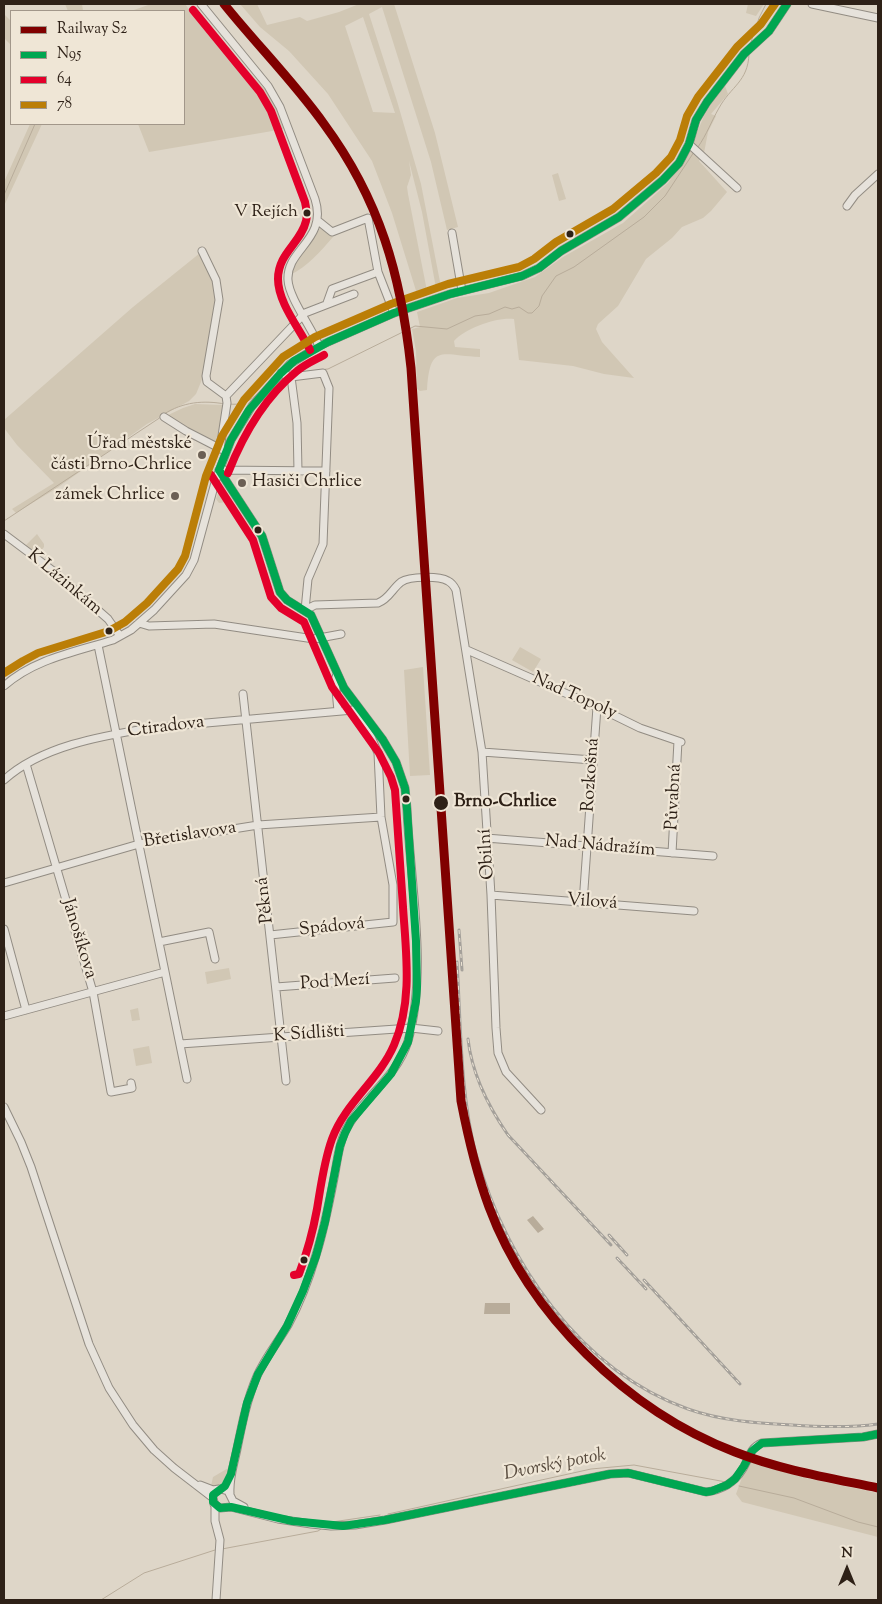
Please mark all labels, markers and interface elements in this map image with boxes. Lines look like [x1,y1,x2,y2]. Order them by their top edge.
legend [10,10,185,125]
text: Railway S2 [57,19,127,40]
text: N95 [57,44,81,65]
text: 64 [57,69,72,90]
text: 78 [57,94,72,115]
place label: V Rejích [234,203,298,223]
marker: V Rejích [302,208,312,218]
unlabelled marker [565,229,575,239]
place label: Úřad městské části Brno-Chrlice [51,434,192,476]
marker: Úřad městské části Brno-Chrlice [196,449,208,461]
place label: Hasiči Chrlice [252,472,362,494]
marker: Hasiči Chrlice [236,477,248,489]
place label: zámek Chrlice [55,485,165,507]
marker: zámek Chrlice [169,490,181,502]
unlabelled marker [253,525,263,535]
street label: K Lázinkám [22,545,106,621]
unlabelled marker [104,626,114,636]
street label: Nad Topoly [528,669,620,725]
street label: Ctiradova [126,713,206,743]
street label: Rozkošná [579,737,605,813]
street label: Půvabná [662,763,688,831]
place label: Brno-Chrlice [454,792,557,814]
unlabelled marker [401,794,411,804]
marker: Brno-Chrlice [432,794,450,812]
street label: Břetislavova [142,818,238,854]
street label: Obilní [475,828,501,880]
street label: Nad Nádražím [544,831,656,863]
street label: Pěkná [252,876,280,924]
street label: Vilová [566,890,618,916]
street label: Jánošíkova [56,896,100,982]
street label: Spádová [298,914,366,942]
street label: Pod Mezí [299,970,371,996]
street label: K Sídlišti [273,1022,345,1048]
unlabelled marker [299,1255,309,1265]
water label: Dvorský potok [502,1445,608,1487]
north arrow [822,1544,872,1594]
text: N [841,1544,853,1564]

